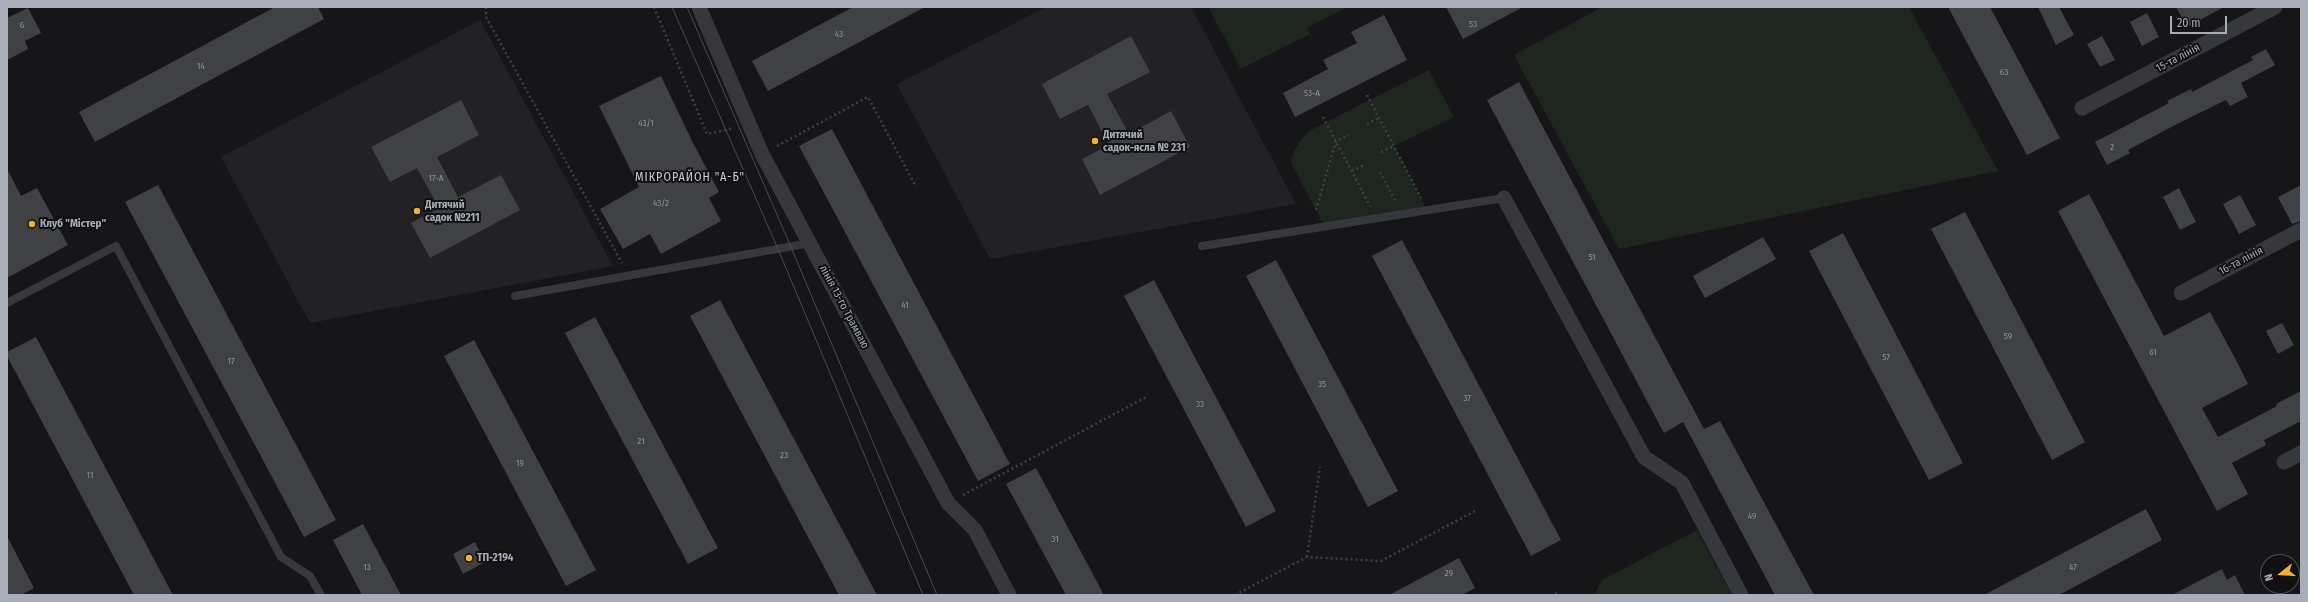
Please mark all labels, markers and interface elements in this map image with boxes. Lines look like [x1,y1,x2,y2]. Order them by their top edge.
scale bar [2172,8,2229,34]
text: 20 m [2177,16,2201,30]
house number: 53 [1469,19,1477,29]
house number: 6 [20,20,24,30]
house number: 43 [835,29,843,39]
street label: 15-та лінія [2154,41,2202,75]
house number: 14 [197,61,205,71]
house number: 63 [2000,67,2008,77]
house number: 53-А [1304,88,1320,98]
house number: 43/1 [638,118,654,128]
place label: Дитячий садок-ясла № 231 [1103,128,1186,154]
marker: Дитячий садок-ясла № 231 [1090,136,1100,146]
house number: 2 [2110,142,2114,152]
district label: МІКРОРАЙОН "А-Б" [635,171,745,185]
house number: 17-А [428,173,444,183]
place label: Дитячий садок №211 [425,198,480,224]
house number: 43/2 [653,198,669,208]
marker: Дитячий садок №211 [412,206,422,216]
place label: Клуб "Містер" [40,217,106,231]
marker: Клуб "Містер" [27,219,37,229]
street label: 16-та лінія [2217,244,2265,278]
house number: 51 [1588,252,1596,262]
street label: лінія 13-го Трамваю [817,263,871,351]
house number: 41 [901,300,909,310]
house number: 59 [2004,331,2012,341]
house number: 61 [2149,347,2157,357]
house number: 57 [1882,352,1890,362]
house number: 17 [227,356,235,366]
house number: 35 [1318,379,1326,389]
house number: 37 [1463,393,1471,403]
house number: 33 [1196,399,1204,409]
house number: 21 [637,436,645,446]
house number: 23 [780,450,788,460]
house number: 19 [516,458,524,468]
house number: 11 [87,470,93,480]
house number: 49 [1748,511,1756,521]
house number: 31 [1051,534,1059,544]
place label: ТП-2194 [477,551,513,565]
marker: ТП-2194 [464,553,474,563]
north arrow [2260,554,2300,594]
house number: 13 [363,562,371,572]
house number: 47 [2069,562,2077,572]
house number: 29 [1445,568,1453,578]
text: N [2262,572,2276,582]

